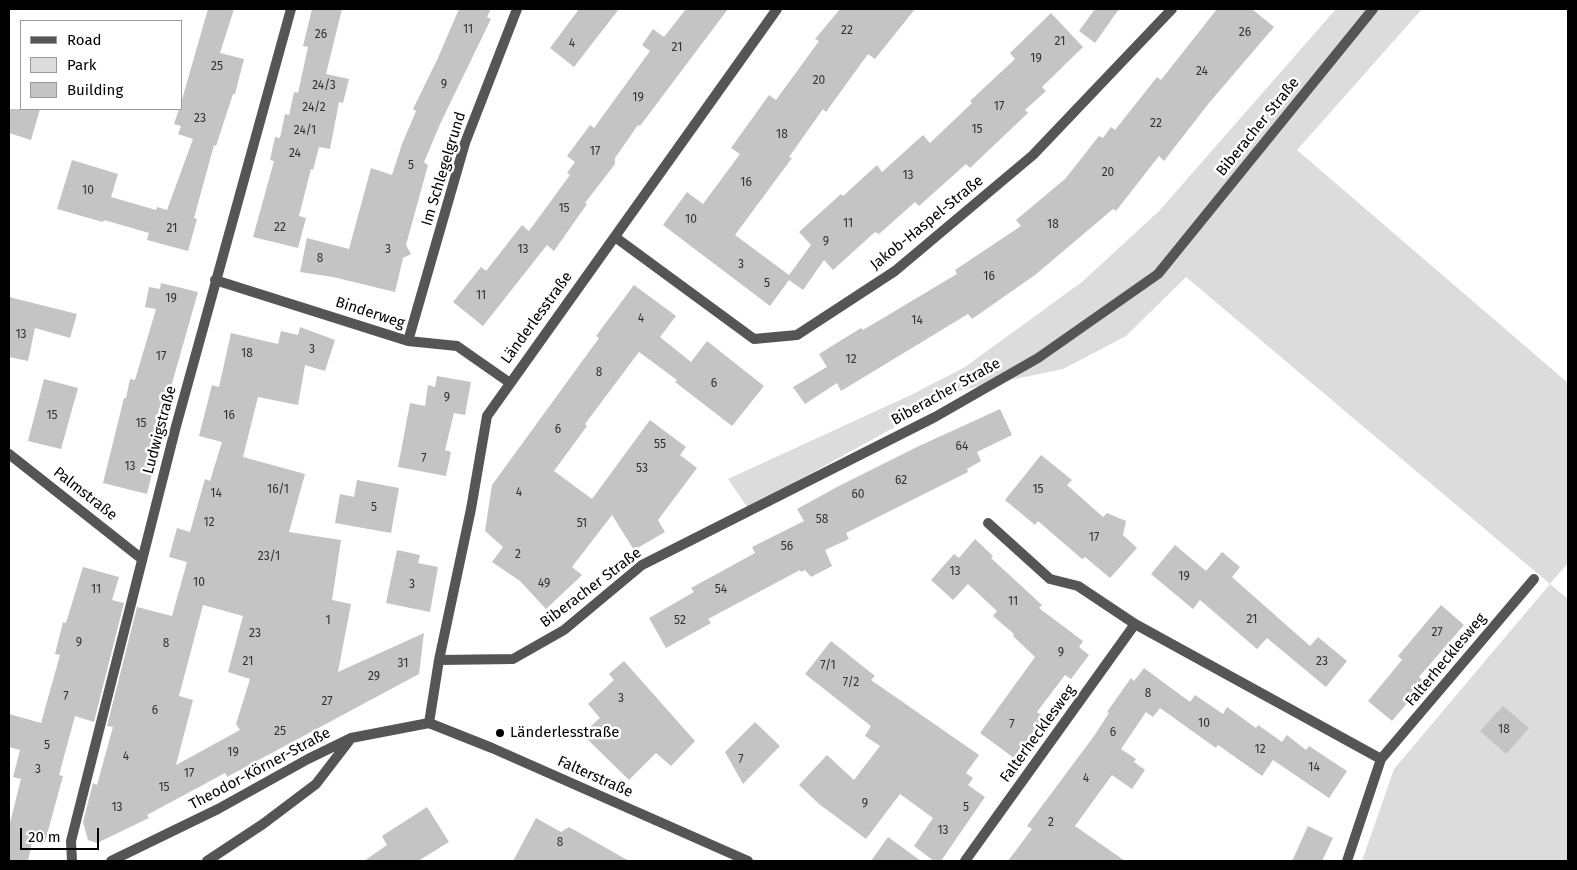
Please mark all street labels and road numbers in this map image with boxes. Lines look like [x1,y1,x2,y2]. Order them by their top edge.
street label: Biberacher Straße [1213,74,1303,180]
street label: Im Schlegelgrund [418,110,470,228]
street label: Jakob-Haspel-Straße [867,172,987,274]
street label: Länderlesstraße [498,268,576,368]
street label: Binderweg [333,293,407,333]
street label: Biberacher Straße [888,355,1004,429]
street label: Ludwigstraße [140,384,180,476]
street label: Palmstraße [49,463,121,525]
street label: Biberacher Straße [537,544,645,632]
street label: Falterhecklesweg [1402,610,1490,710]
street label: Falterhecklesweg [997,682,1079,786]
street label: Theodor-Körner-Straße [186,724,334,814]
street label: Falterstraße [554,752,636,802]

